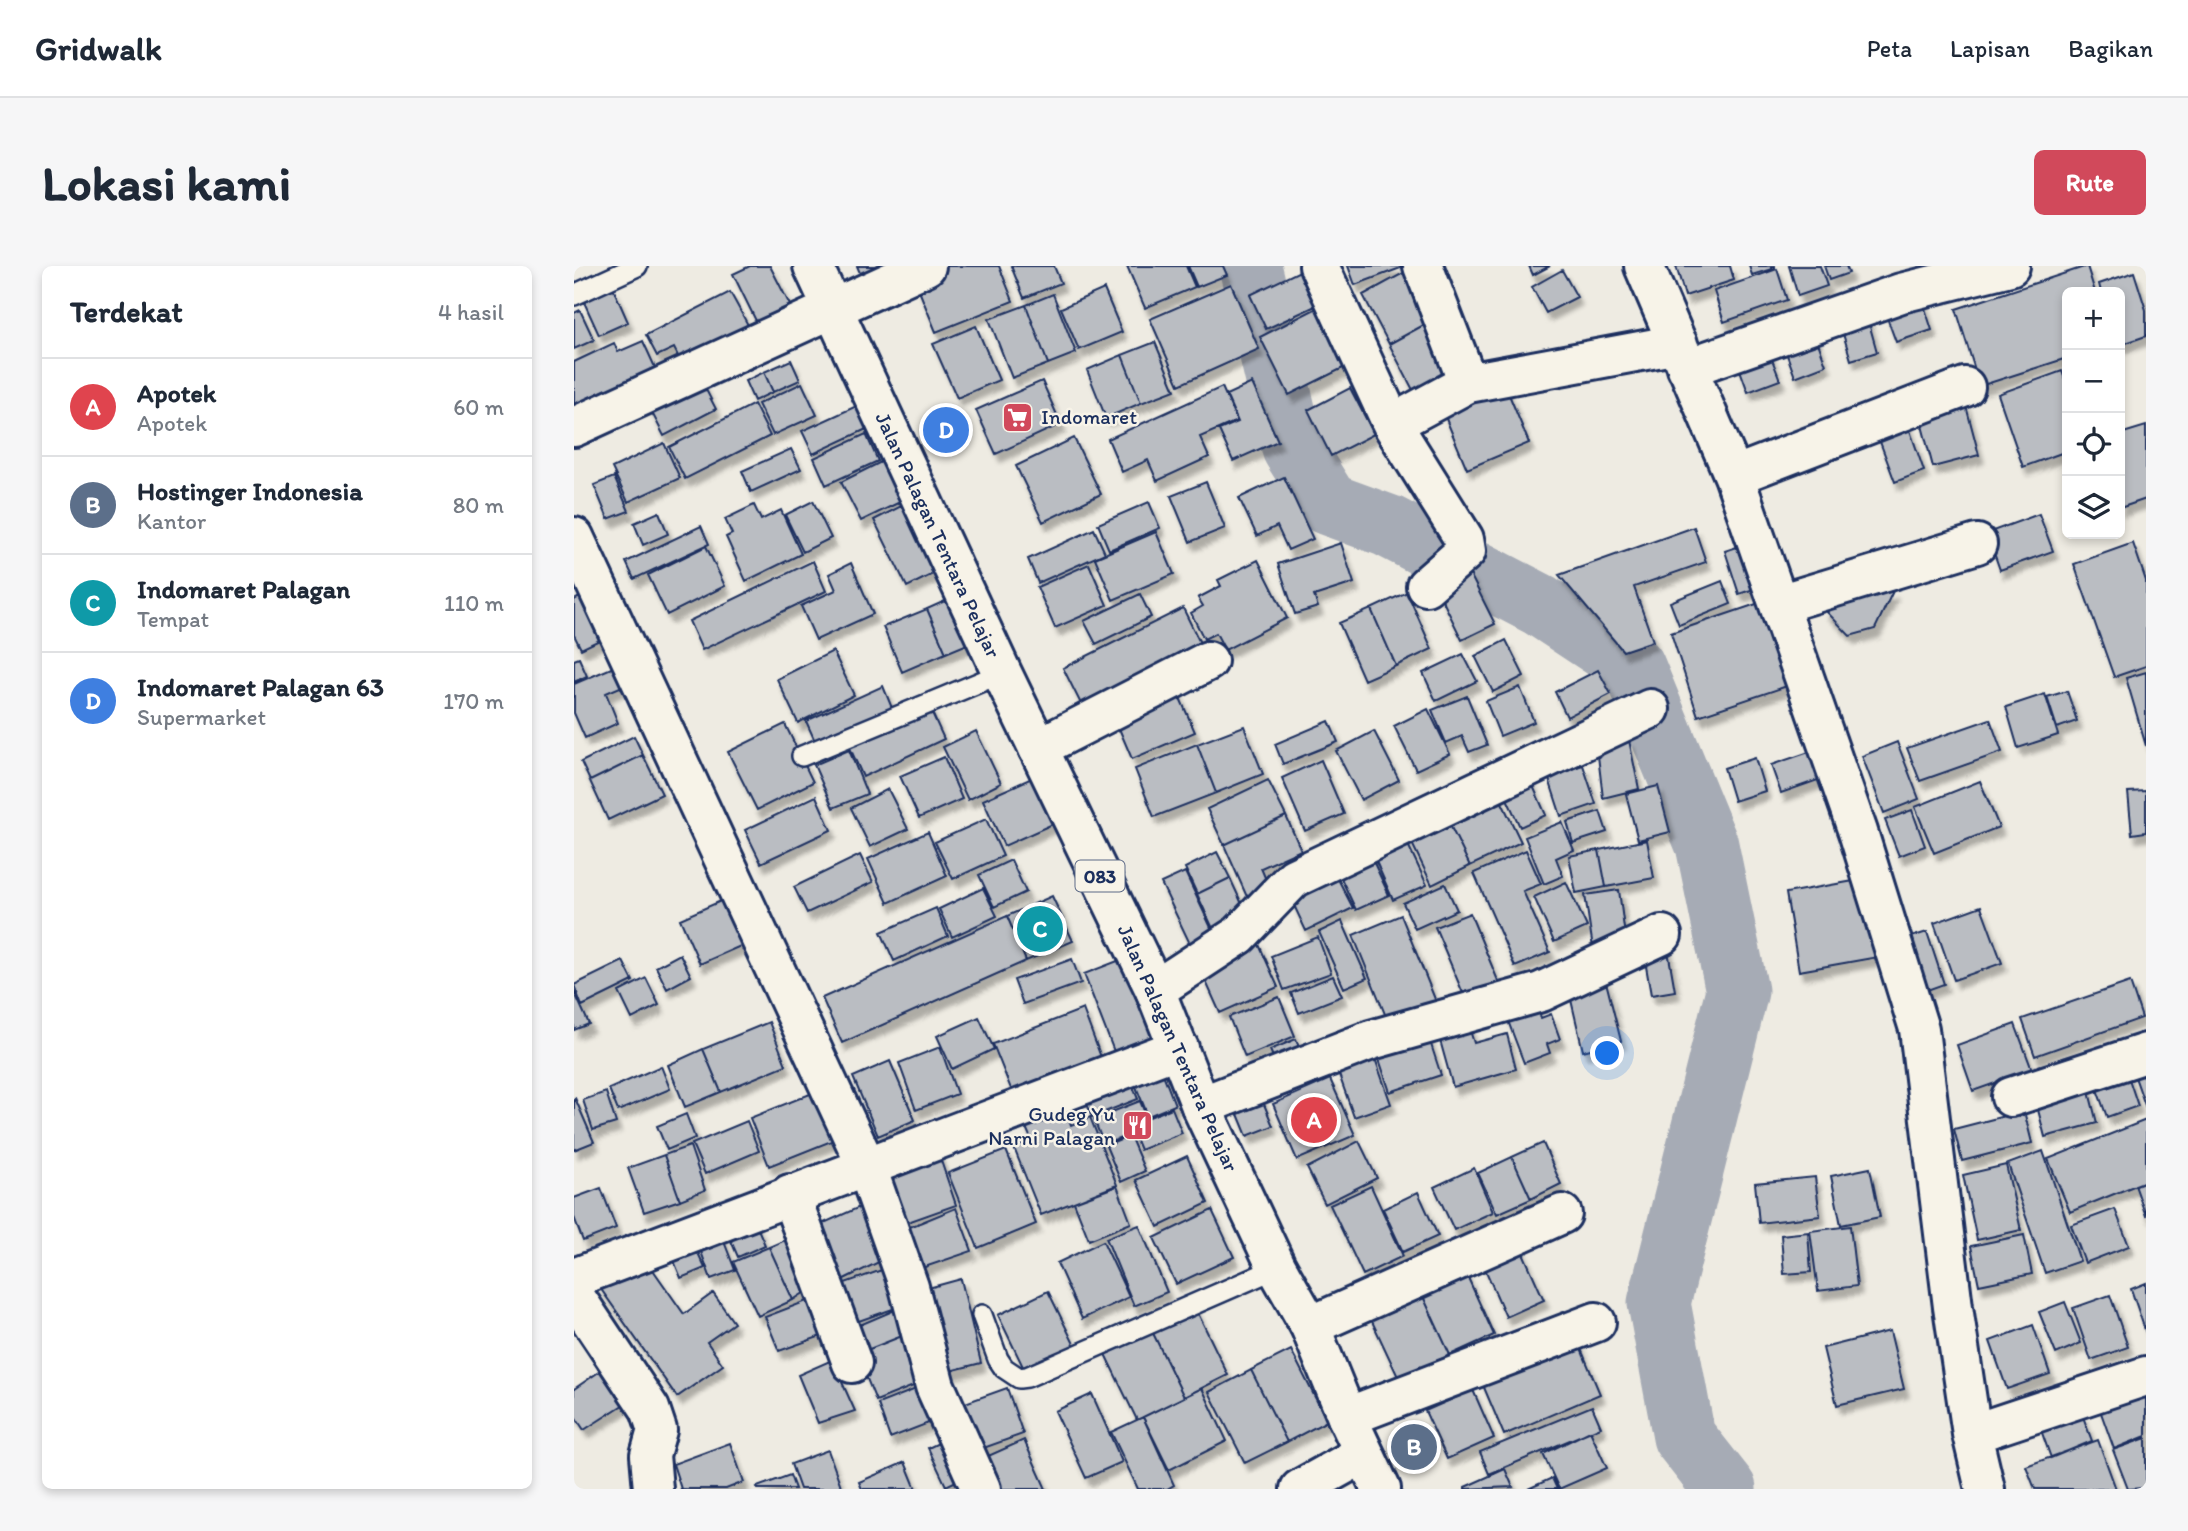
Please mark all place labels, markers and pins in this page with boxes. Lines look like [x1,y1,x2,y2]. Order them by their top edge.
supermarket icon: Indomaret [1001,400,1035,434]
pin: D [923,404,969,456]
place label: Indomaret [1041,404,1137,429]
pin: C [1017,903,1063,955]
pin: A [1291,1094,1337,1146]
place label: Gudeg Yu Narni Palagan [988,1101,1115,1150]
restaurant icon: Gudeg Yu Narni Palagan [1121,1109,1155,1143]
pin: B [1391,1421,1437,1473]

